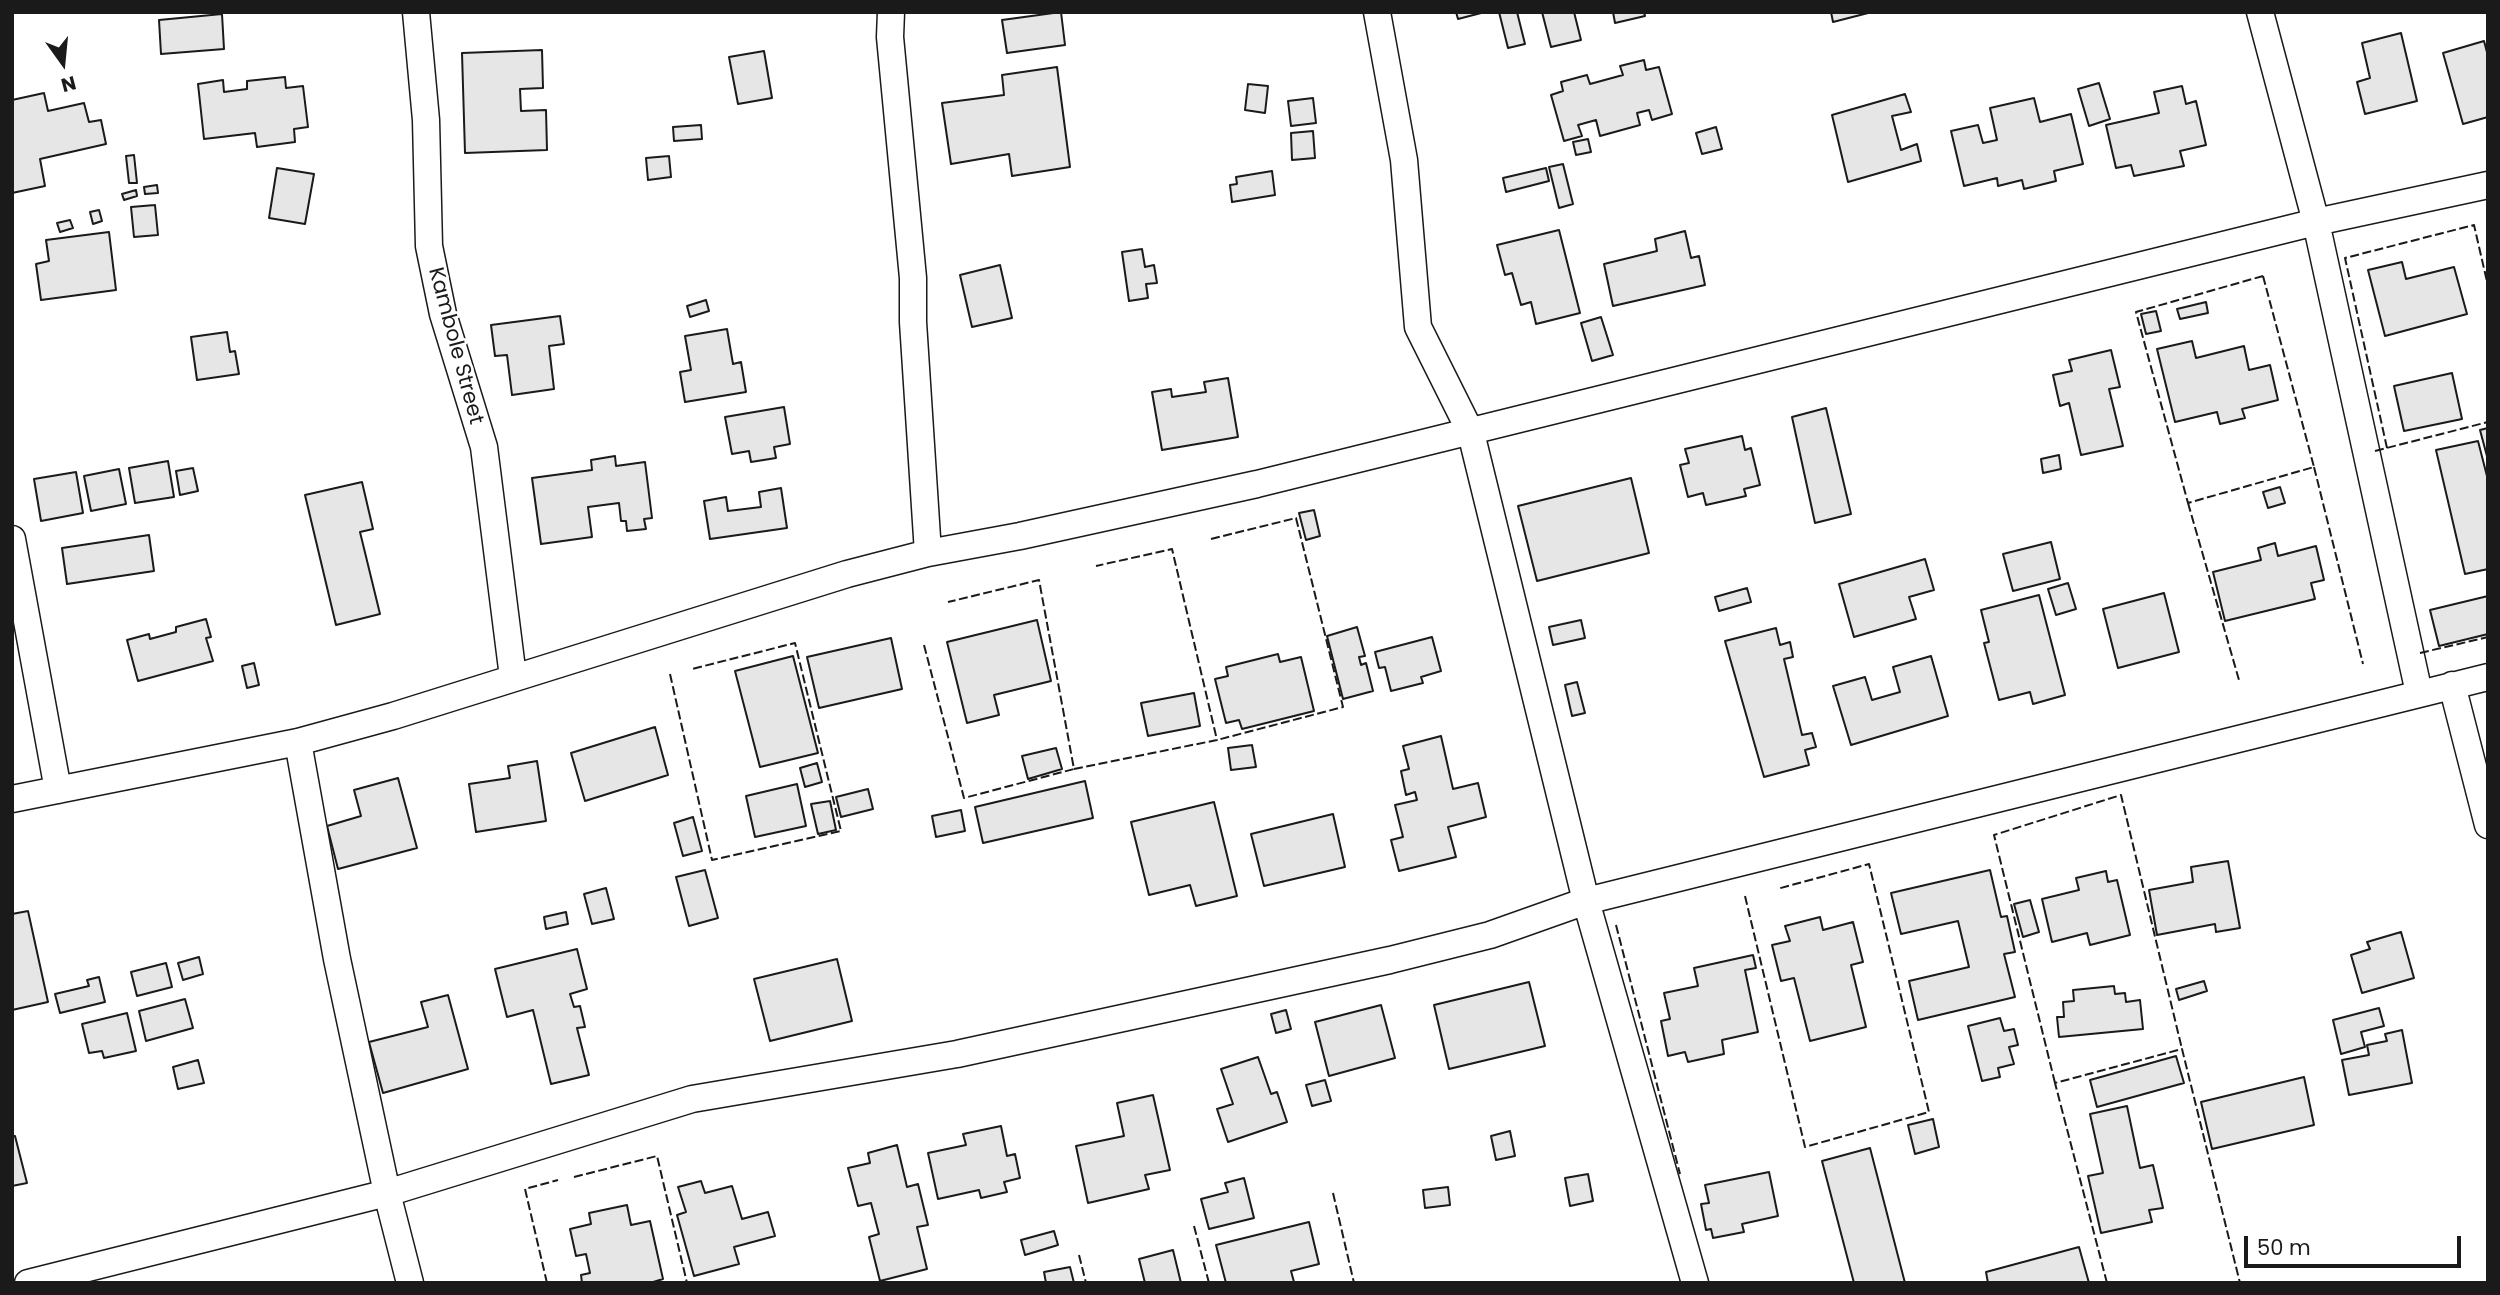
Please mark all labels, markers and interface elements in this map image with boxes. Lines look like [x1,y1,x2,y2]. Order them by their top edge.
north arrow [28,28,98,98]
text: N [58,69,79,99]
street label: Kambole Street [422,265,488,427]
scale bar [2248,1222,2465,1266]
text: 50 m [2257,1233,2311,1262]

